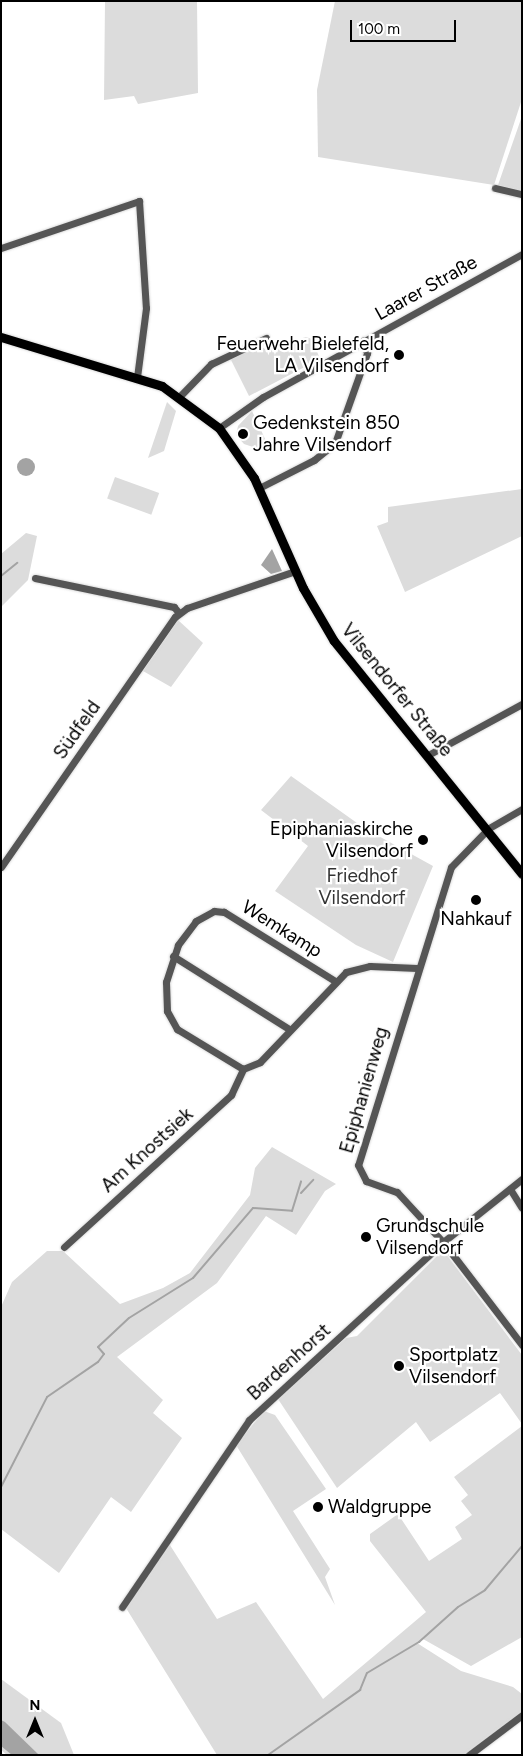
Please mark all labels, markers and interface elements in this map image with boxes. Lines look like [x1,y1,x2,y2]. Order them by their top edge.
scale bar [353,10,459,42]
text: 100 m [358,20,400,38]
street label: Laarer Straße [371,251,481,325]
place label: Feuerwehr Bielefeld, LA Vilsendorf [216,333,389,377]
marker: Feuerwehr Bielefeld, LA Vilsendorf [393,349,405,361]
place label: Gedenkstein 850 Jahre Vilsendorf [253,412,400,456]
marker: Gedenkstein 850 Jahre Vilsendorf [237,428,249,440]
street label: Vilsendorfer Straße [336,619,458,761]
street label: Südfeld [49,696,105,764]
place label: Epiphaniaskirche Vilsendorf [270,818,413,862]
marker: Epiphaniaskirche Vilsendorf [417,834,429,846]
park label: Friedhof Vilsendorf [318,865,406,909]
marker: Nahkauf [470,894,482,906]
street label: Wemkamp [238,895,326,963]
place label: Nahkauf [440,908,512,930]
street label: Epiphanienweg [335,1024,393,1156]
street label: Am Knostsiek [96,1103,198,1197]
place label: Grundschule Vilsendorf [376,1215,484,1259]
marker: Grundschule Vilsendorf [360,1231,372,1243]
street label: Bardenhorst [243,1319,335,1405]
place label: Sportplatz Vilsendorf [409,1344,498,1388]
marker: Sportplatz Vilsendorf [393,1360,405,1372]
place label: Waldgruppe [328,1496,431,1518]
marker: Waldgruppe [312,1501,324,1513]
north arrow [10,1696,60,1746]
text: N [30,1697,40,1714]

